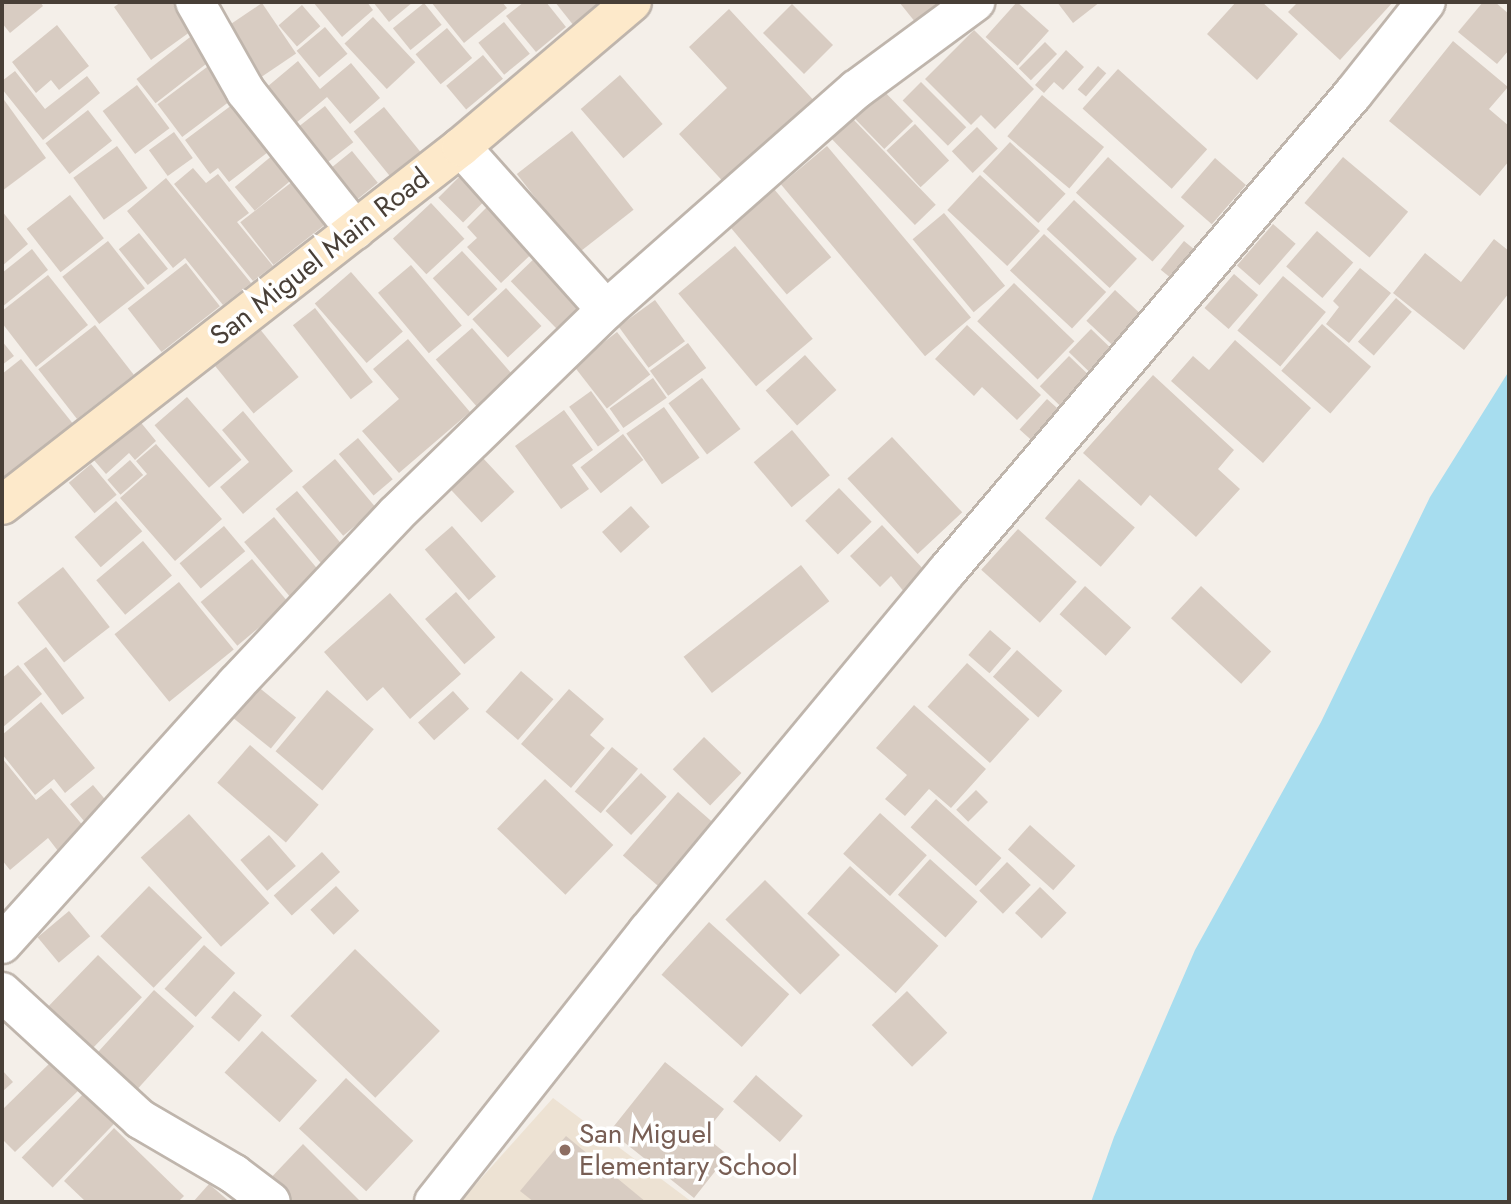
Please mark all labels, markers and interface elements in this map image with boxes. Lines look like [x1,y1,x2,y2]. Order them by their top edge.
street label: San Miguel Main Road [204,161,436,353]
place label: San Miguel Elementary School [579,1117,798,1183]
marker: San Miguel Elementary School [557,1142,573,1158]

